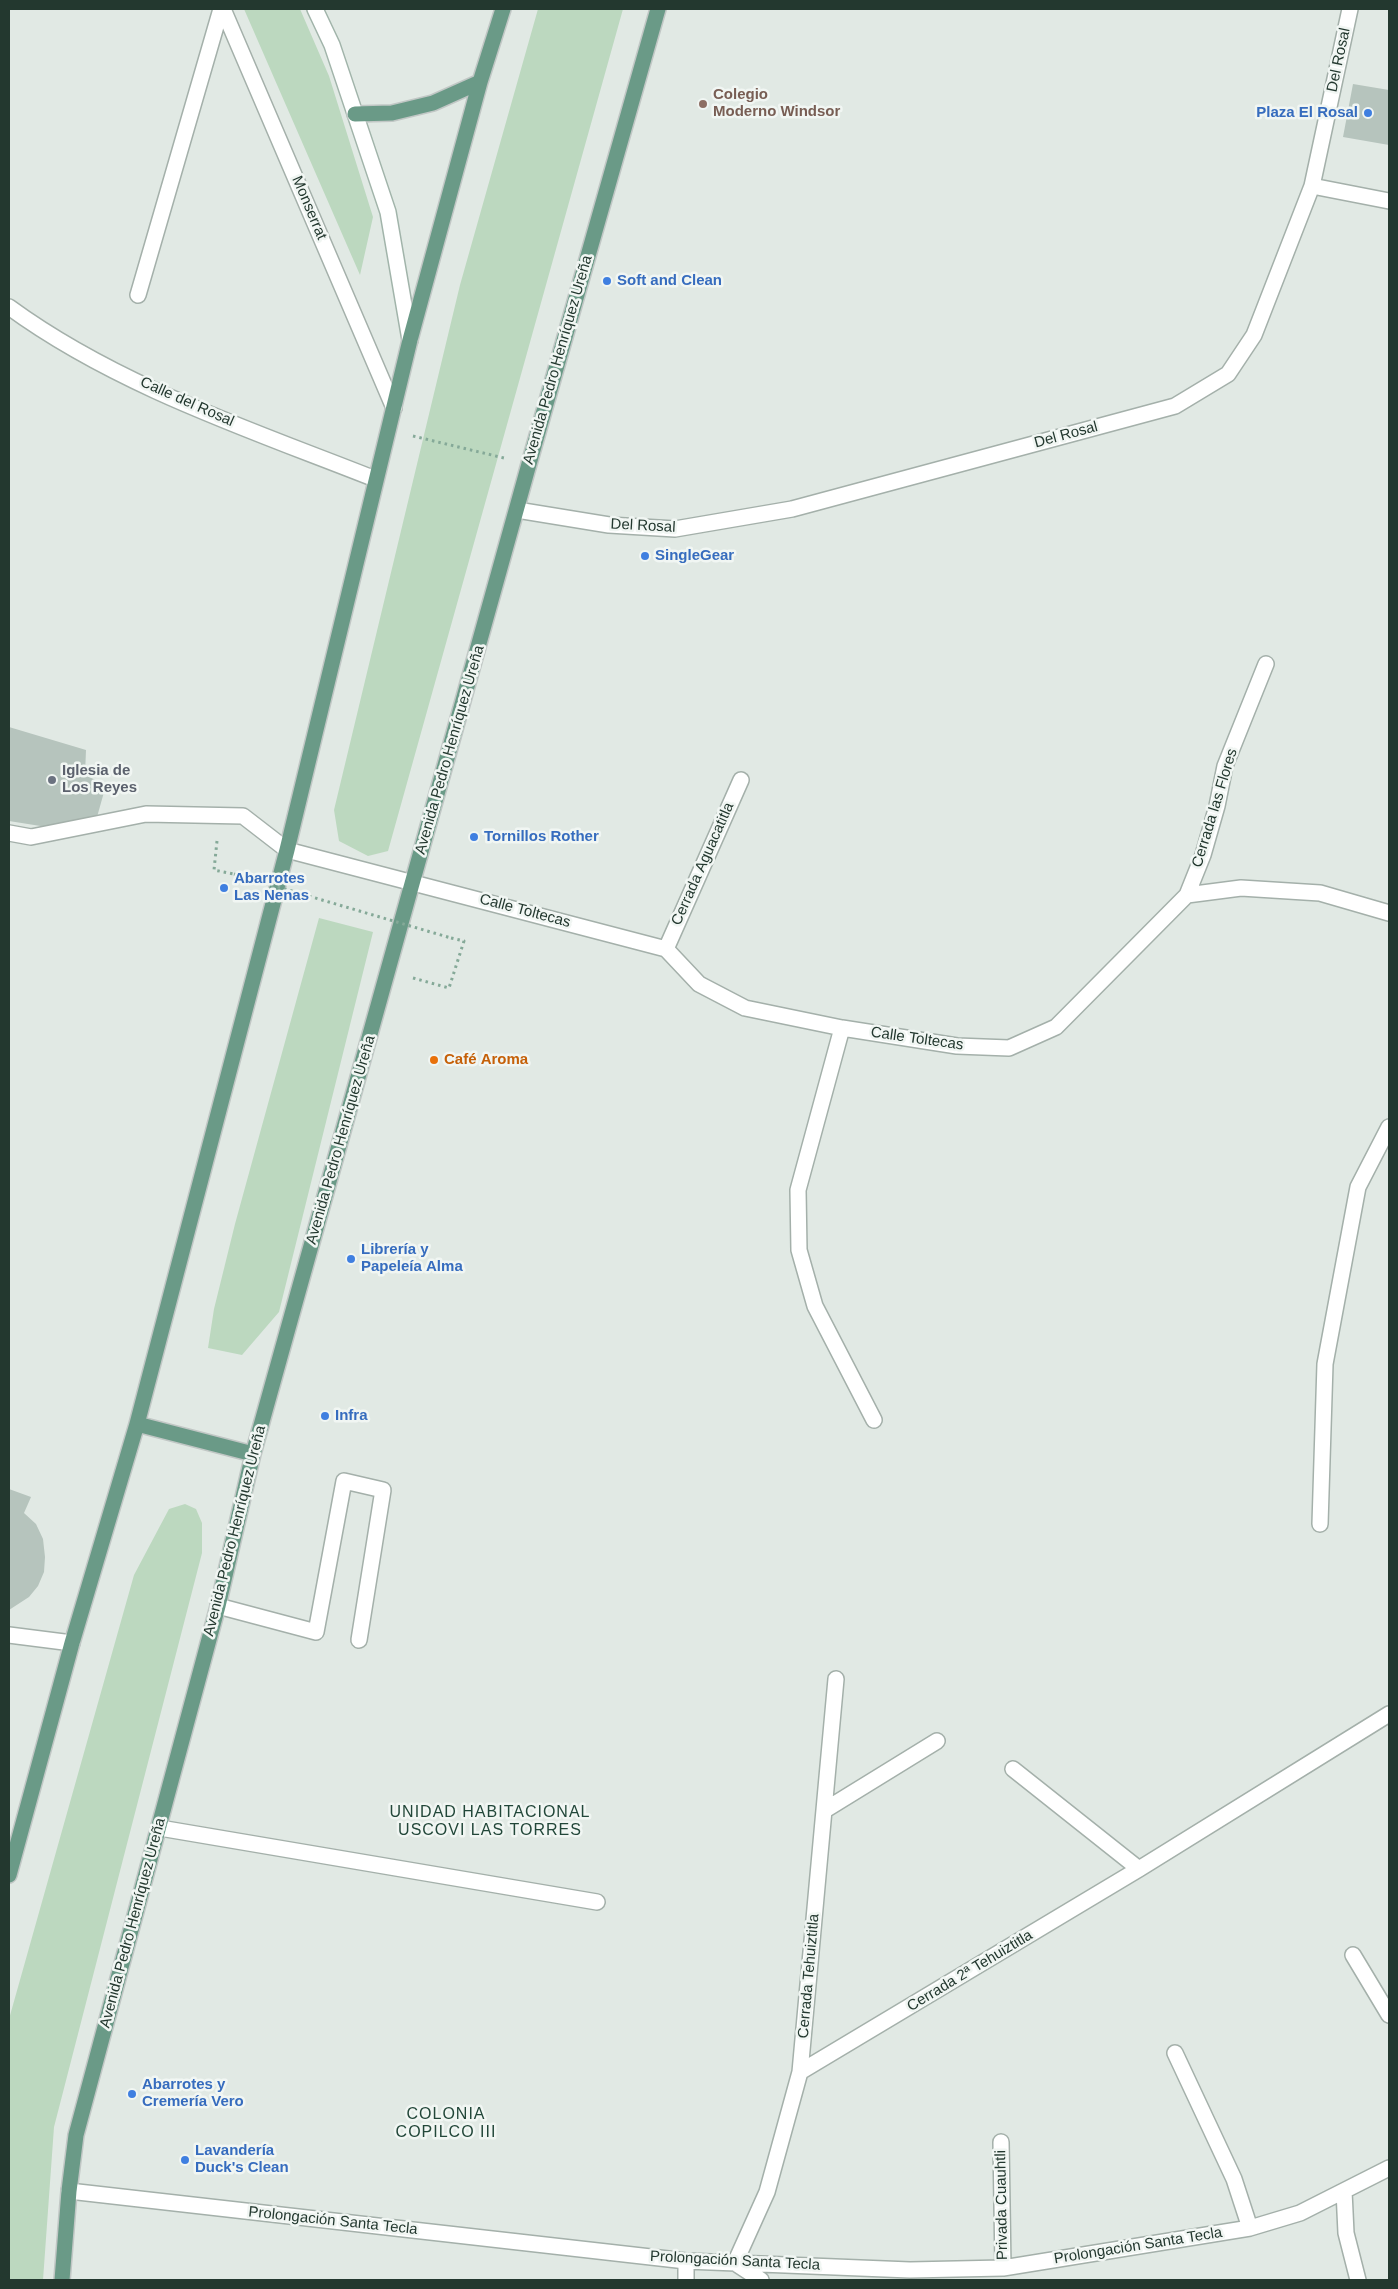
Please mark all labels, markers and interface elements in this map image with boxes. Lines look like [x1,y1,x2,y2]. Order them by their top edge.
street label: Del Rosal [1323,26,1355,94]
place label: Colegio Moderno Windsor [713,86,840,121]
marker: Colegio Moderno Windsor [697,98,709,110]
place label: Plaza El Rosal [1256,104,1358,122]
marker: Plaza El Rosal [1362,107,1374,119]
street label: Monserrat [288,173,330,243]
street label: Avenida Pedro Henríquez Ureña [520,253,596,467]
place label: Soft and Clean [617,272,722,290]
marker: Soft and Clean [601,275,613,287]
street label: Calle del Rosal [137,373,237,431]
street label: Del Rosal [1032,418,1100,452]
street label: Del Rosal [610,515,676,537]
place label: SingleGear [655,547,734,565]
marker: SingleGear [639,550,651,562]
street label: Avenida Pedro Henríquez Ureña [412,643,488,857]
street label: Cerrada las Flores [1188,746,1242,870]
place label: Iglesia de Los Reyes [62,762,137,797]
marker: Iglesia de Los Reyes [46,774,58,786]
street label: Cerrada Aguacatitla [668,800,738,928]
place label: Tornillos Rother [484,828,599,846]
marker: Tornillos Rother [468,831,480,843]
place label: Abarrotes Las Nenas [234,870,309,905]
marker: Abarrotes Las Nenas [218,882,230,894]
street label: Calle Toltecas [478,890,572,932]
street label: Calle Toltecas [870,1024,964,1054]
street label: Avenida Pedro Henríquez Ureña [303,1033,379,1247]
place label: Café Aroma [444,1051,528,1069]
marker: Café Aroma [428,1054,440,1066]
place label: Librería y Papeleía Alma [361,1241,463,1276]
marker: Librería y Papeleía Alma [345,1253,357,1265]
place label: Infra [335,1407,368,1425]
marker: Infra [319,1410,331,1422]
street label: Avenida Pedro Henríquez Ureña [200,1424,270,1638]
district label: UNIDAD HABITACIONAL USCOVI LAS TORRES [387,1803,593,1841]
street label: Avenida Pedro Henríquez Ureña [96,1816,170,2030]
street label: Cerrada Tehuiztitla [795,1913,823,2039]
street label: Cerrada 2ª Tehuiztitla [904,1926,1036,2016]
place label: Abarrotes y Cremería Vero [142,2076,244,2111]
marker: Abarrotes y Cremería Vero [126,2088,138,2100]
district label: COLONIA COPILCO III [394,2105,498,2143]
place label: Lavandería Duck's Clean [195,2142,289,2177]
street label: Privada Cuauhtli [992,2150,1012,2260]
marker: Lavandería Duck's Clean [179,2154,191,2166]
street label: Prolongación Santa Tecla [247,2203,419,2239]
street label: Prolongación Santa Tecla [1053,2224,1223,2268]
street label: Prolongación Santa Tecla [650,2248,820,2274]

